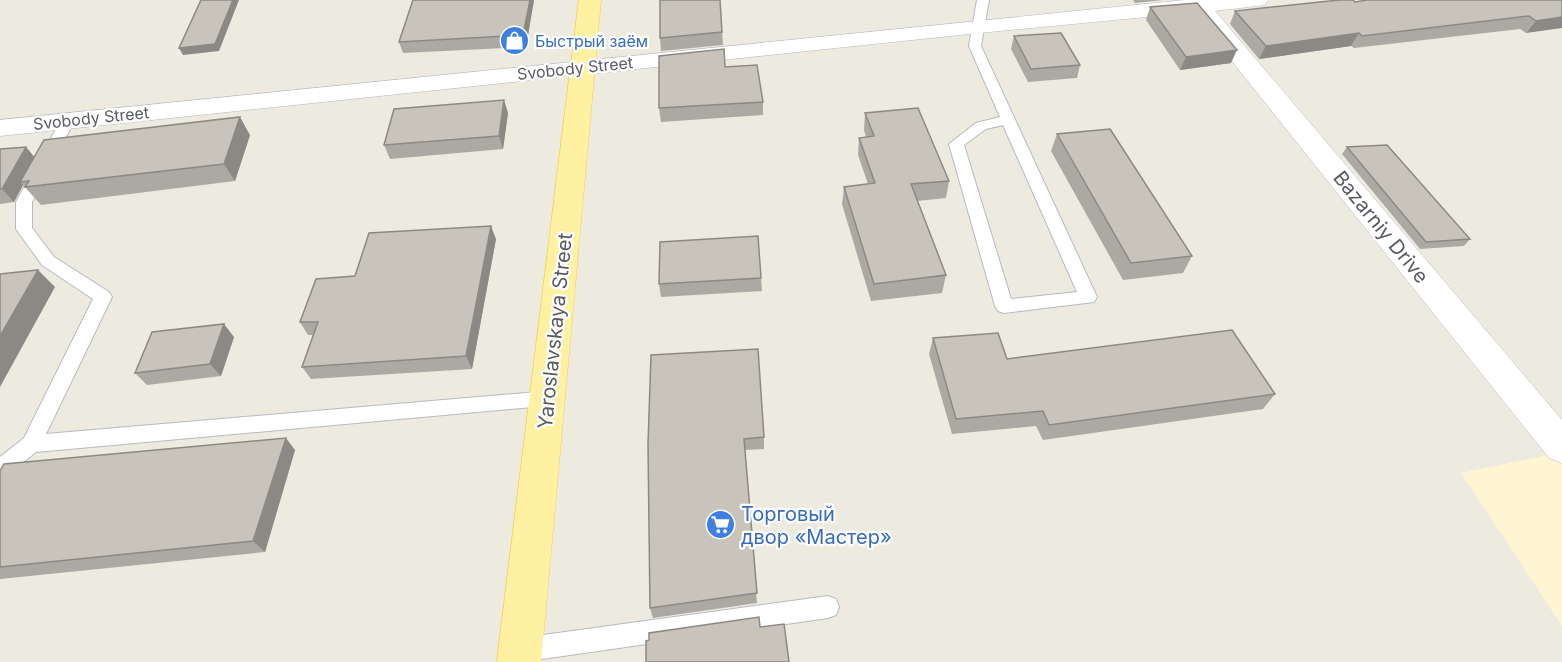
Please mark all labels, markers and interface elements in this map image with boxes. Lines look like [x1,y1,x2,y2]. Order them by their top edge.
shop icon: Быстрый заём [498,25,530,57]
place label: Быстрый заём [535,31,648,51]
street label: Svobody Street [516,52,634,84]
street label: Svobody Street [32,102,150,134]
street label: Bazarniy Drive [1328,166,1434,288]
street label: Yaroslavskaya Street [533,231,577,430]
place label: Торговый двор «Мастер» [741,502,892,549]
supermarket icon: Торговый двор «Мастер» [704,509,736,541]

